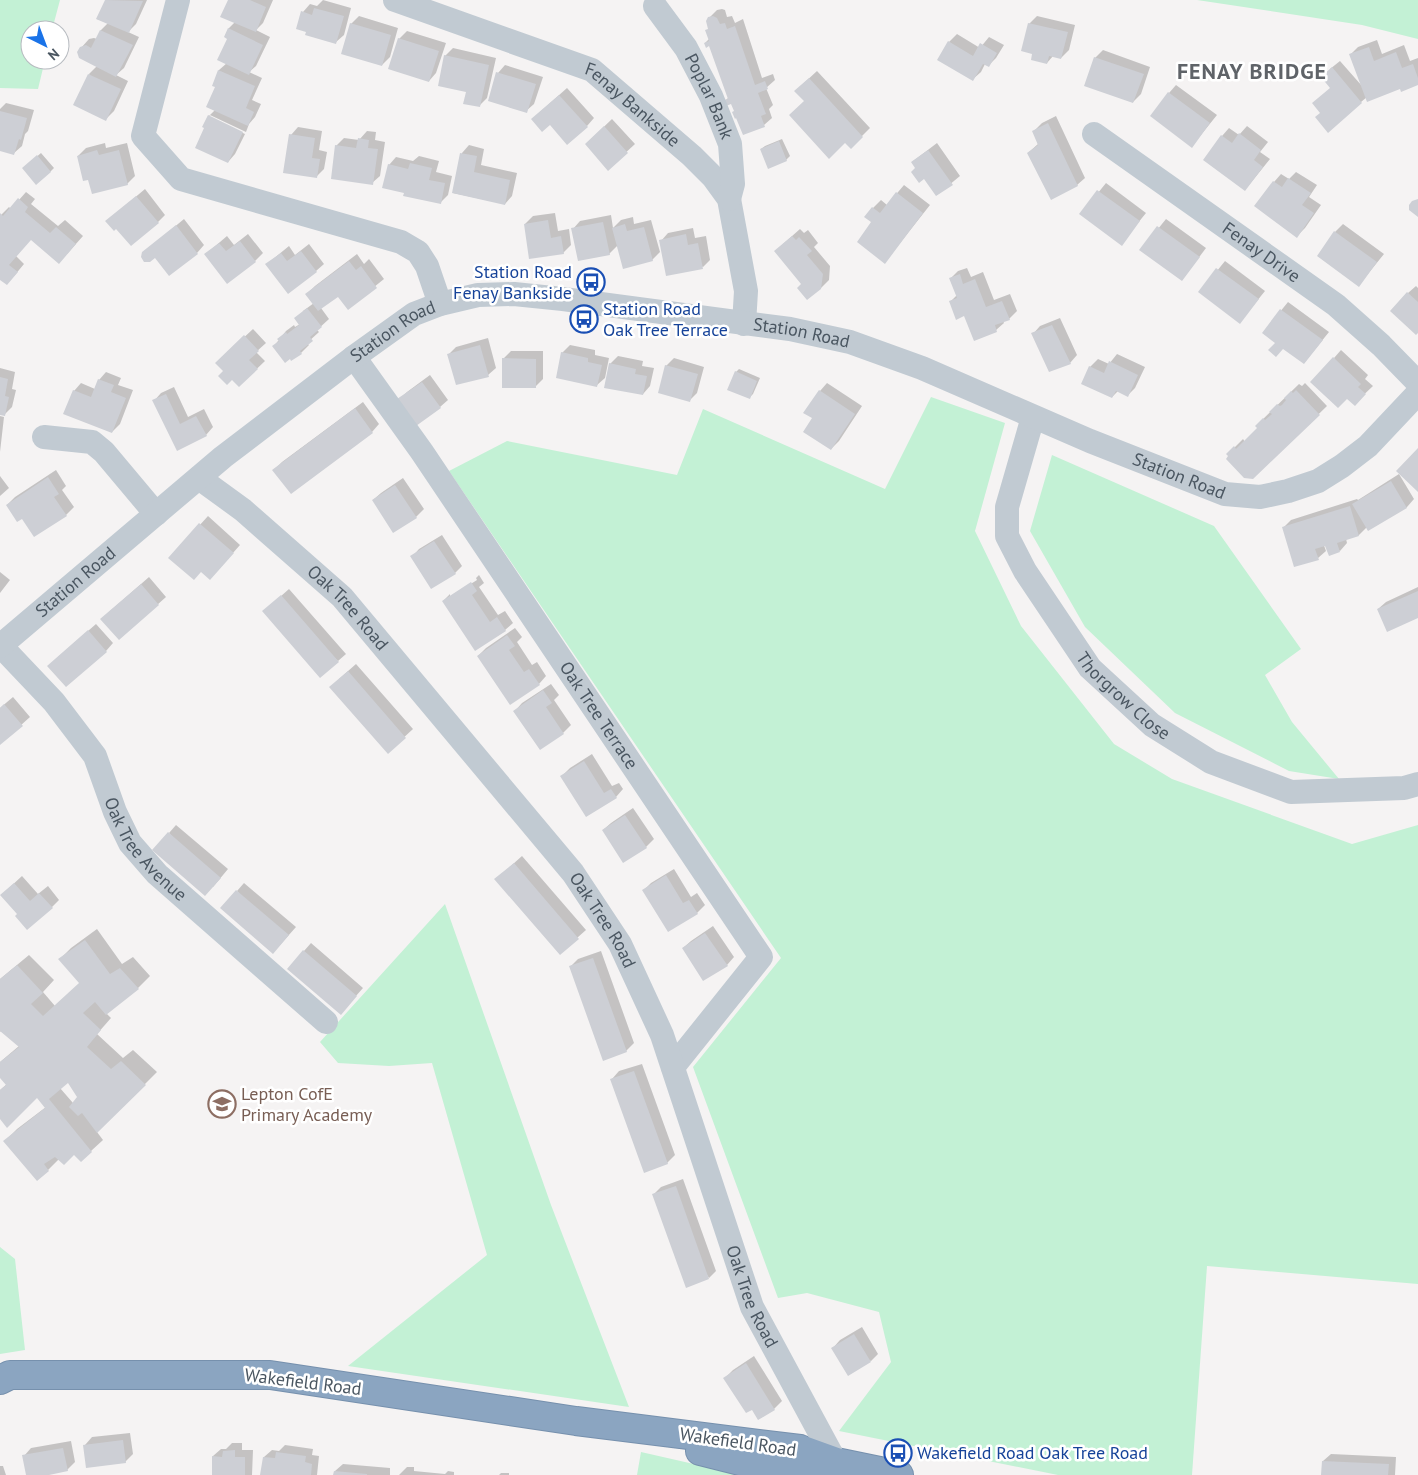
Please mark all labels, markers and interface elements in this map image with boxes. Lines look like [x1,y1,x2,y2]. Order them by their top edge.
north arrow [20,20,70,70]
text: N [44,45,63,64]
street label: Poplar Bank [680,49,739,143]
street label: Fenay Bankside [582,56,685,152]
district label: FENAY BRIDGE [1177,57,1327,85]
street label: Fenay Drive [1218,216,1305,287]
place label: Station Road Fenay Bankside [453,260,572,304]
bus stop icon: Station Road Fenay Bankside [576,267,606,297]
street label: Station Road [345,295,439,367]
place label: Station Road Oak Tree Terrace [603,297,728,341]
bus stop icon: Station Road Oak Tree Terrace [569,304,599,334]
street label: Station Road [752,312,852,353]
street label: Station Road [1130,447,1229,504]
street label: Station Road [30,541,120,622]
street label: Oak Tree Road [303,560,394,655]
street label: Thorgrow Close [1071,647,1175,745]
street label: Oak Tree Terrace [555,657,644,773]
street label: Oak Tree Avenue [100,794,192,906]
street label: Oak Tree Road [565,868,641,971]
place label: Lepton CofE Primary Academy [241,1082,373,1126]
school or university icon: Lepton CofE Primary Academy [207,1089,237,1119]
street label: Oak Tree Road [721,1242,784,1351]
street label: Wakefield Road [243,1363,363,1400]
street label: Wakefield Road [678,1422,798,1461]
bus stop icon: Wakefield Road Oak Tree Road [883,1438,913,1468]
place label: Wakefield Road Oak Tree Road [917,1441,1148,1464]

